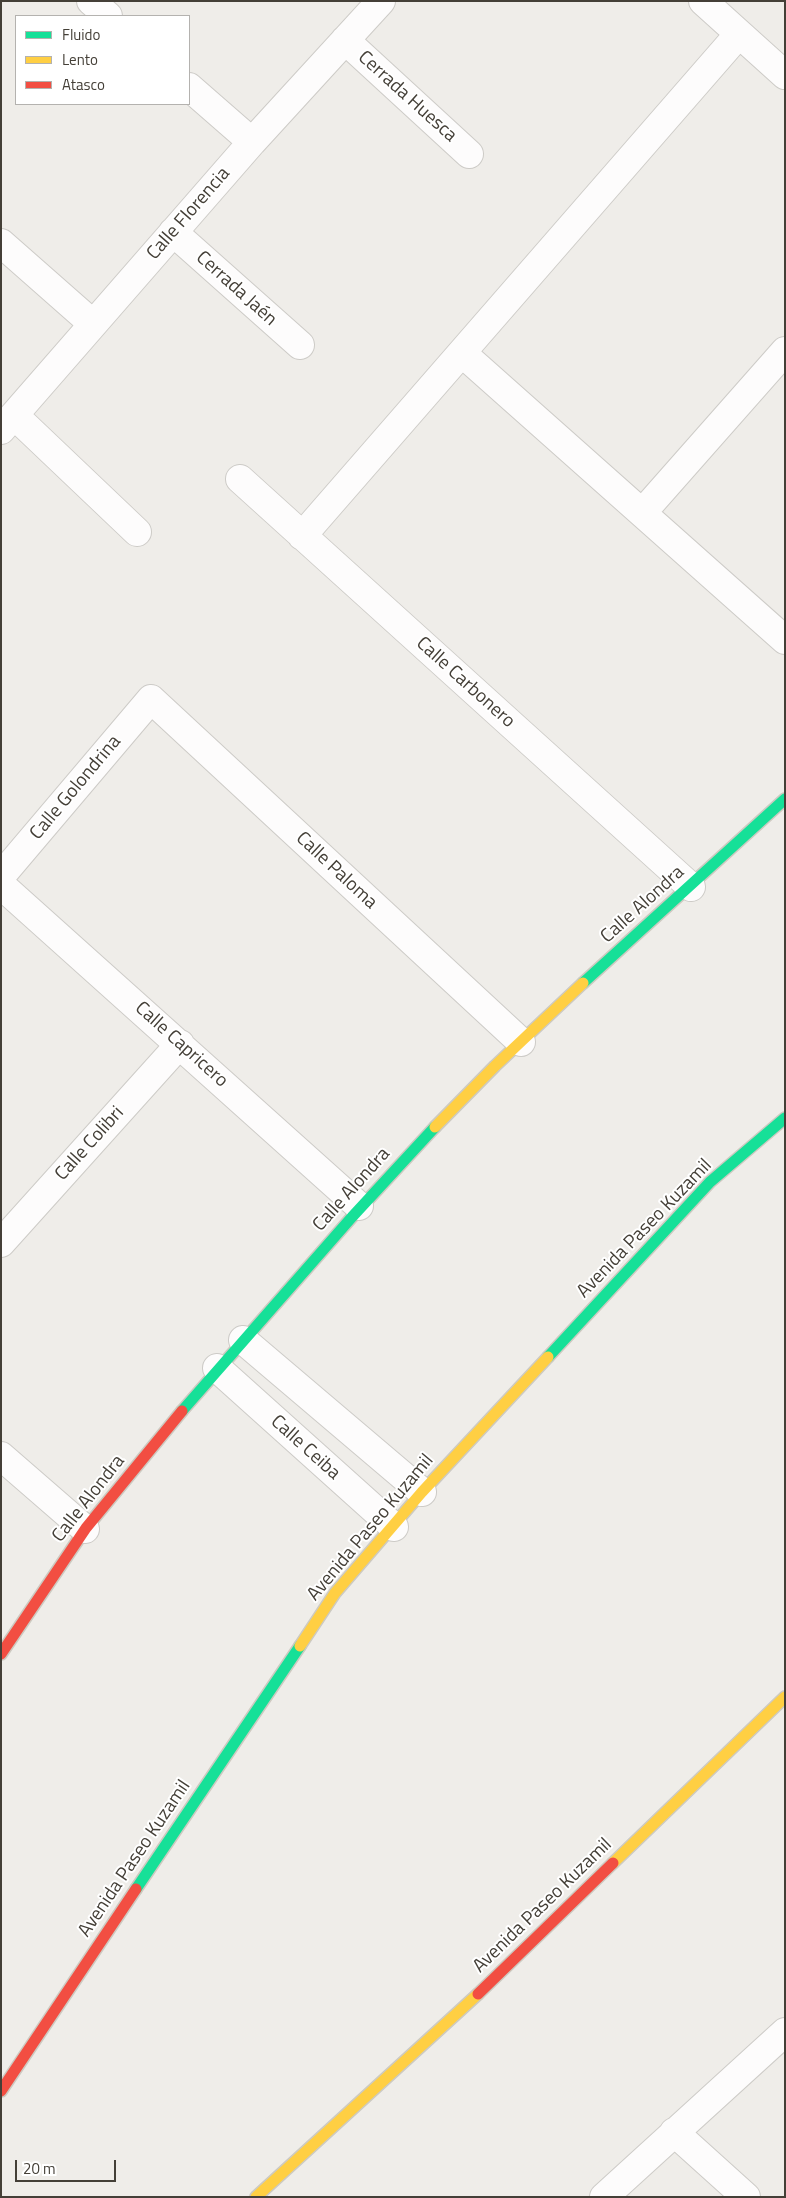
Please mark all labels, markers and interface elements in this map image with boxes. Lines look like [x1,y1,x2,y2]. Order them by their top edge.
legend [15,15,190,105]
text: Fluido [62,23,100,46]
street label: Cerrada Huesca [353,47,461,147]
text: Lento [62,48,98,71]
text: Atasco [62,73,105,96]
street label: Calle Florencia [143,163,235,265]
street label: Cerrada Jaén [191,247,281,331]
street label: Calle Carbonero [411,633,519,733]
street label: Calle Golondrina [26,731,126,845]
street label: Calle Paloma [291,828,381,914]
street label: Calle Alondra [597,862,689,948]
street label: Calle Capricero [130,997,232,1093]
street label: Calle Colibri [51,1102,129,1186]
street label: Calle Alondra [309,1144,395,1236]
street label: Avenida Paseo Kuzamil [573,1155,717,1303]
street label: Calle Ceiba [265,1411,345,1485]
street label: Avenida Paseo Kuzamil [303,1450,439,1606]
street label: Calle Alondra [48,1451,130,1547]
street label: Avenida Paseo Kuzamil [74,1776,196,1942]
street label: Avenida Paseo Kuzamil [469,1834,617,1978]
scale bar [18,2150,119,2182]
text: 20 m [23,2157,56,2180]

